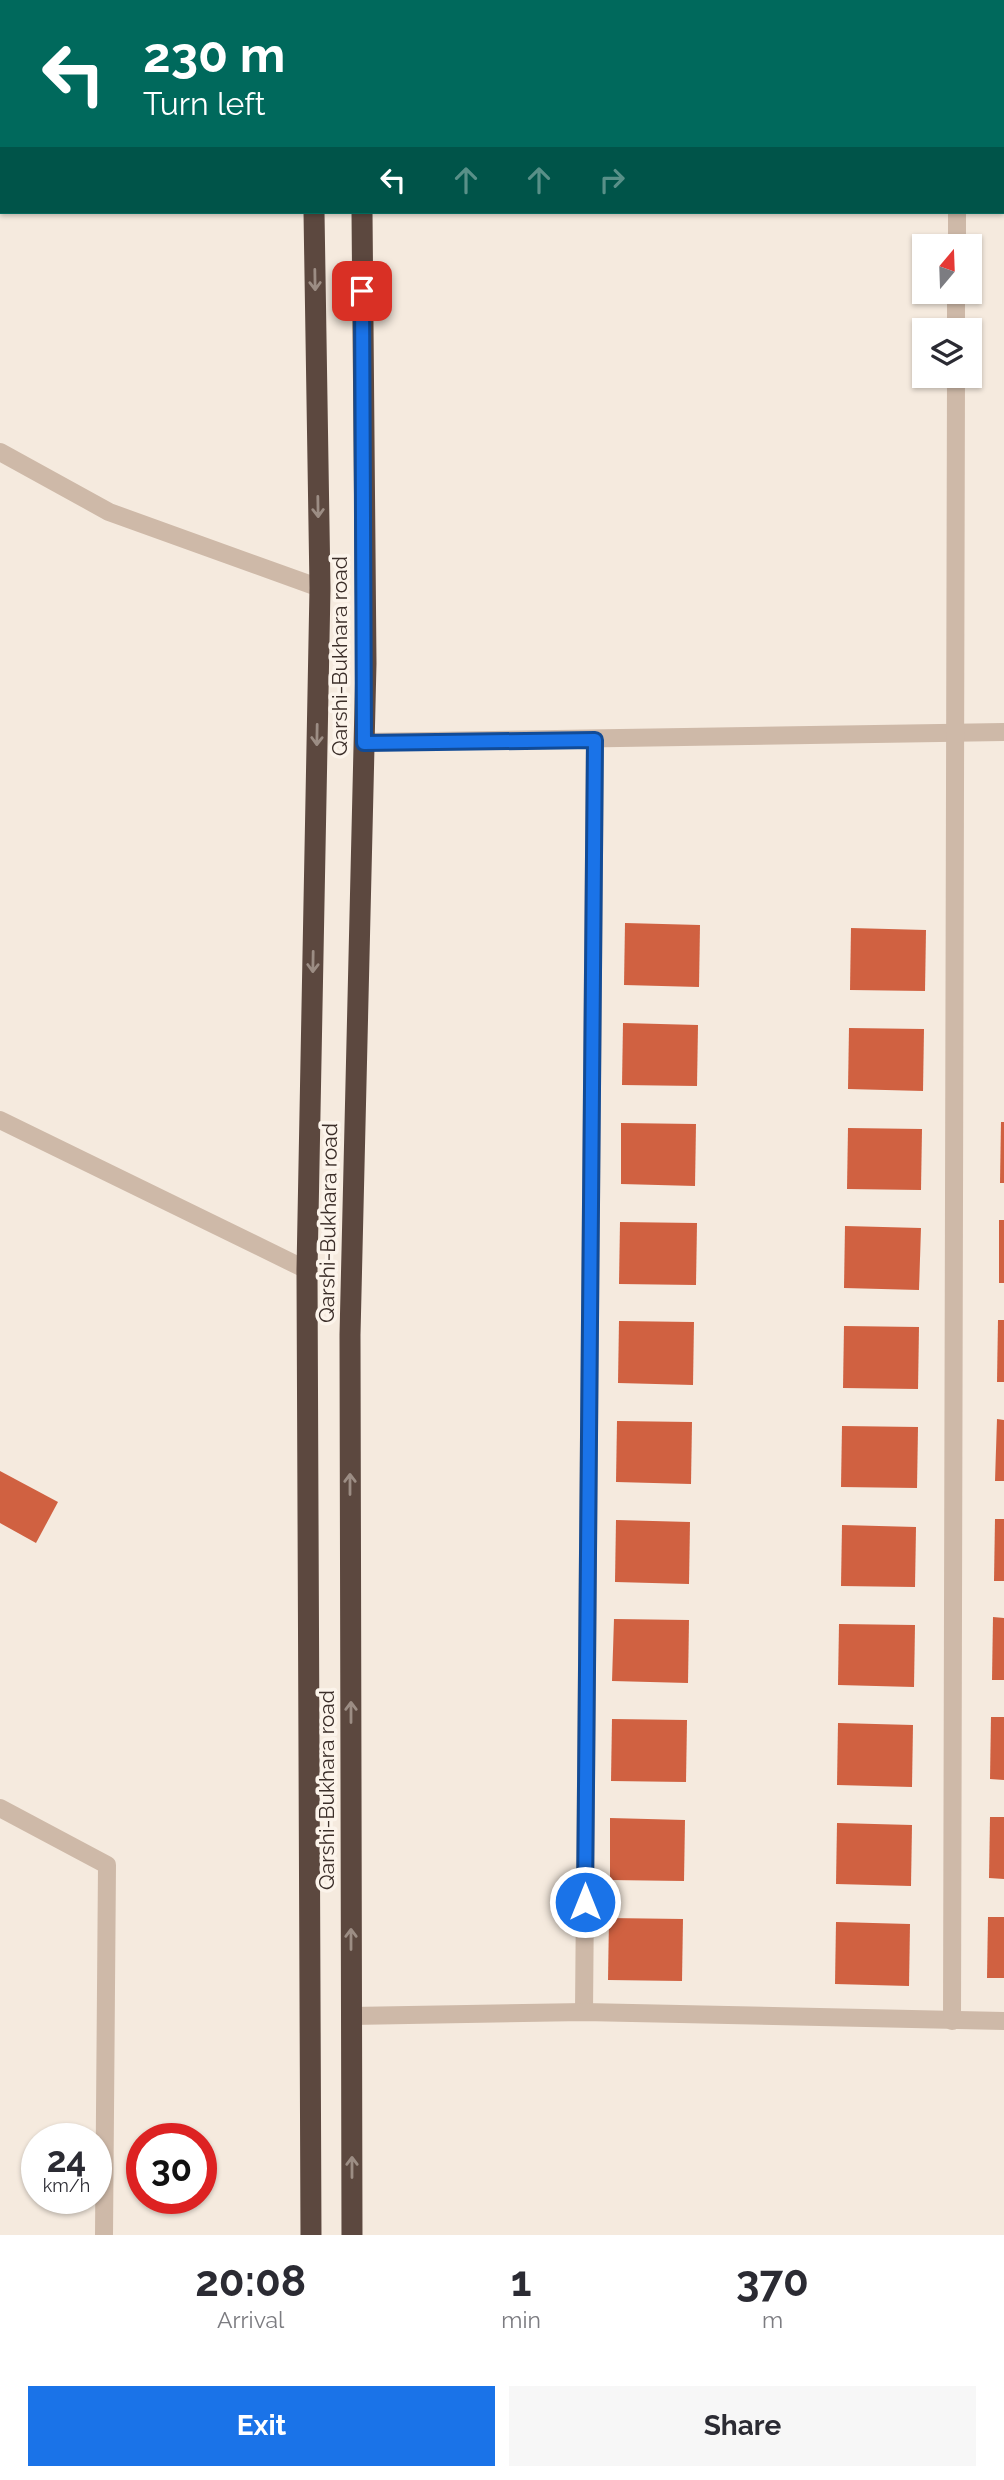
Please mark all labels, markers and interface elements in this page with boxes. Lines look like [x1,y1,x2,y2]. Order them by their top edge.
text: 230 m [143,26,285,83]
icon: left [28,28,119,119]
text: Turn left [143,85,265,122]
icon: left [374,161,412,199]
icon: ahead [447,161,485,199]
icon: ahead [520,161,558,199]
icon: right [593,161,631,199]
north arrow [912,234,982,304]
map controls [912,234,982,388]
pin [332,261,392,321]
one-way arrow [308,268,322,291]
icon: arrive [343,272,381,310]
button: layers [912,318,982,388]
one-way arrow [312,496,325,519]
street label: Qarshi-Bukhara road [327,556,352,756]
one-way arrow [310,723,324,746]
one-way arrow [306,951,320,974]
street label: Qarshi-Bukhara road [314,1123,342,1323]
one-way arrow [343,1473,357,1496]
street label: Qarshi-Bukhara road [314,1690,339,1890]
one-way arrow [344,1701,358,1724]
position arrow [548,1865,622,1939]
one-way arrow [344,1928,358,1951]
speed limit sign: 30 [126,2123,217,2214]
text: 24 [47,2139,86,2180]
one-way arrow [345,2156,359,2179]
text: km/h [43,2175,90,2196]
text: 20:08 [195,2257,306,2306]
text: 1 [511,2257,531,2306]
text: 370 [736,2257,809,2306]
text: Arrival [217,2306,284,2333]
text: min [501,2306,541,2333]
text: m [762,2306,783,2333]
button: Exit [28,2386,495,2466]
button: Share [509,2386,976,2466]

